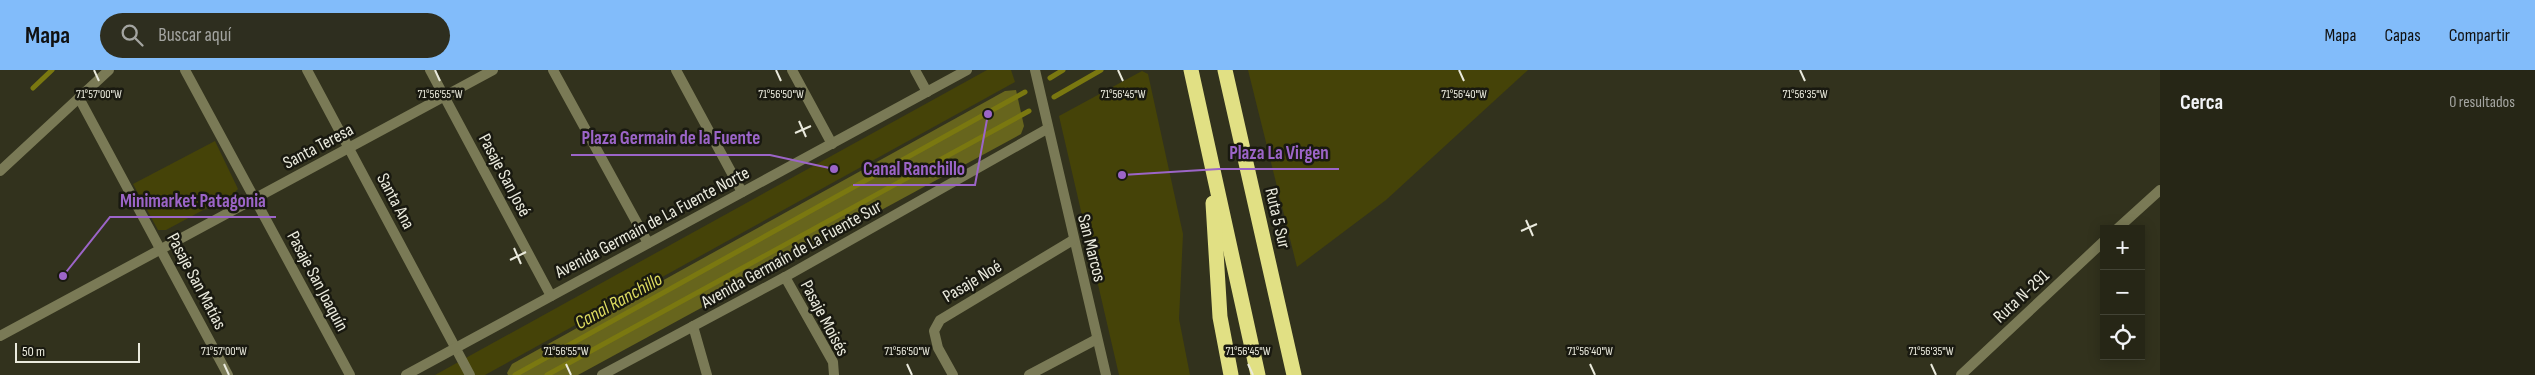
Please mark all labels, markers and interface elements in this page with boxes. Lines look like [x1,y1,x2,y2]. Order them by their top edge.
search box [100,13,450,58]
text: Mapa [25,21,70,50]
icon: search [118,21,146,49]
text: Buscar aquí [158,24,231,47]
text: Mapa [2324,25,2356,46]
text: Capas [2384,25,2421,46]
text: Compartir [2449,25,2510,46]
text: 71°57'00"W [76,87,122,102]
text: 71°56'55"W [418,87,463,102]
text: 71°56'50"W [758,87,804,102]
text: 71°56'45"W [1100,87,1146,102]
text: 71°56'40"W [1441,87,1487,102]
text: 71°56'35"W [1782,87,1828,102]
text: Cerca [2180,90,2223,115]
text: 0 resultados [2449,93,2515,112]
street label: Santa Teresa [280,119,357,174]
callout: Plaza Germain de la Fuente [571,121,770,155]
text: Plaza Germain de la Fuente [582,127,760,150]
street label: Pasaje San José [474,130,535,220]
callout: Plaza La Virgen [1219,135,1339,169]
text: Plaza La Virgen [1229,142,1329,165]
callout: Canal Ranchillo [853,151,975,185]
text: Canal Ranchillo [863,158,965,181]
street label: Avenida Germaín de La Fuente Norte [551,162,753,283]
street label: Santa Ana [372,170,419,233]
callout: Minimarket Patagonia [110,183,276,217]
street label: Ruta 5 Sur [1260,186,1295,250]
text: Minimarket Patagonia [120,190,266,213]
street label: Avenida Germaín de La Fuente Sur [696,196,885,313]
street label: San Marcos [1073,212,1110,284]
map controls [2100,225,2145,360]
button: + [2100,225,2145,270]
street label: Pasaje San Joaquín [282,228,353,335]
street label: Pasaje San Matías [162,230,231,333]
street label: Pasaje Noé [939,256,1005,307]
street label: Ruta N-291 [1989,265,2054,327]
water label: Canal Ranchillo [571,268,667,335]
button: − [2100,270,2145,315]
street label: Pasaje Moisés [796,277,853,360]
button: locate [2100,315,2145,360]
scale bar [15,340,140,363]
text: 50 m [22,343,45,360]
text: 71°57'00"W [201,344,247,359]
text: 71°56'55"W [544,344,589,359]
text: 71°56'50"W [884,344,930,359]
text: 71°56'45"W [1225,344,1271,359]
text: 71°56'40"W [1567,344,1613,359]
text: 71°56'35"W [1908,344,1954,359]

